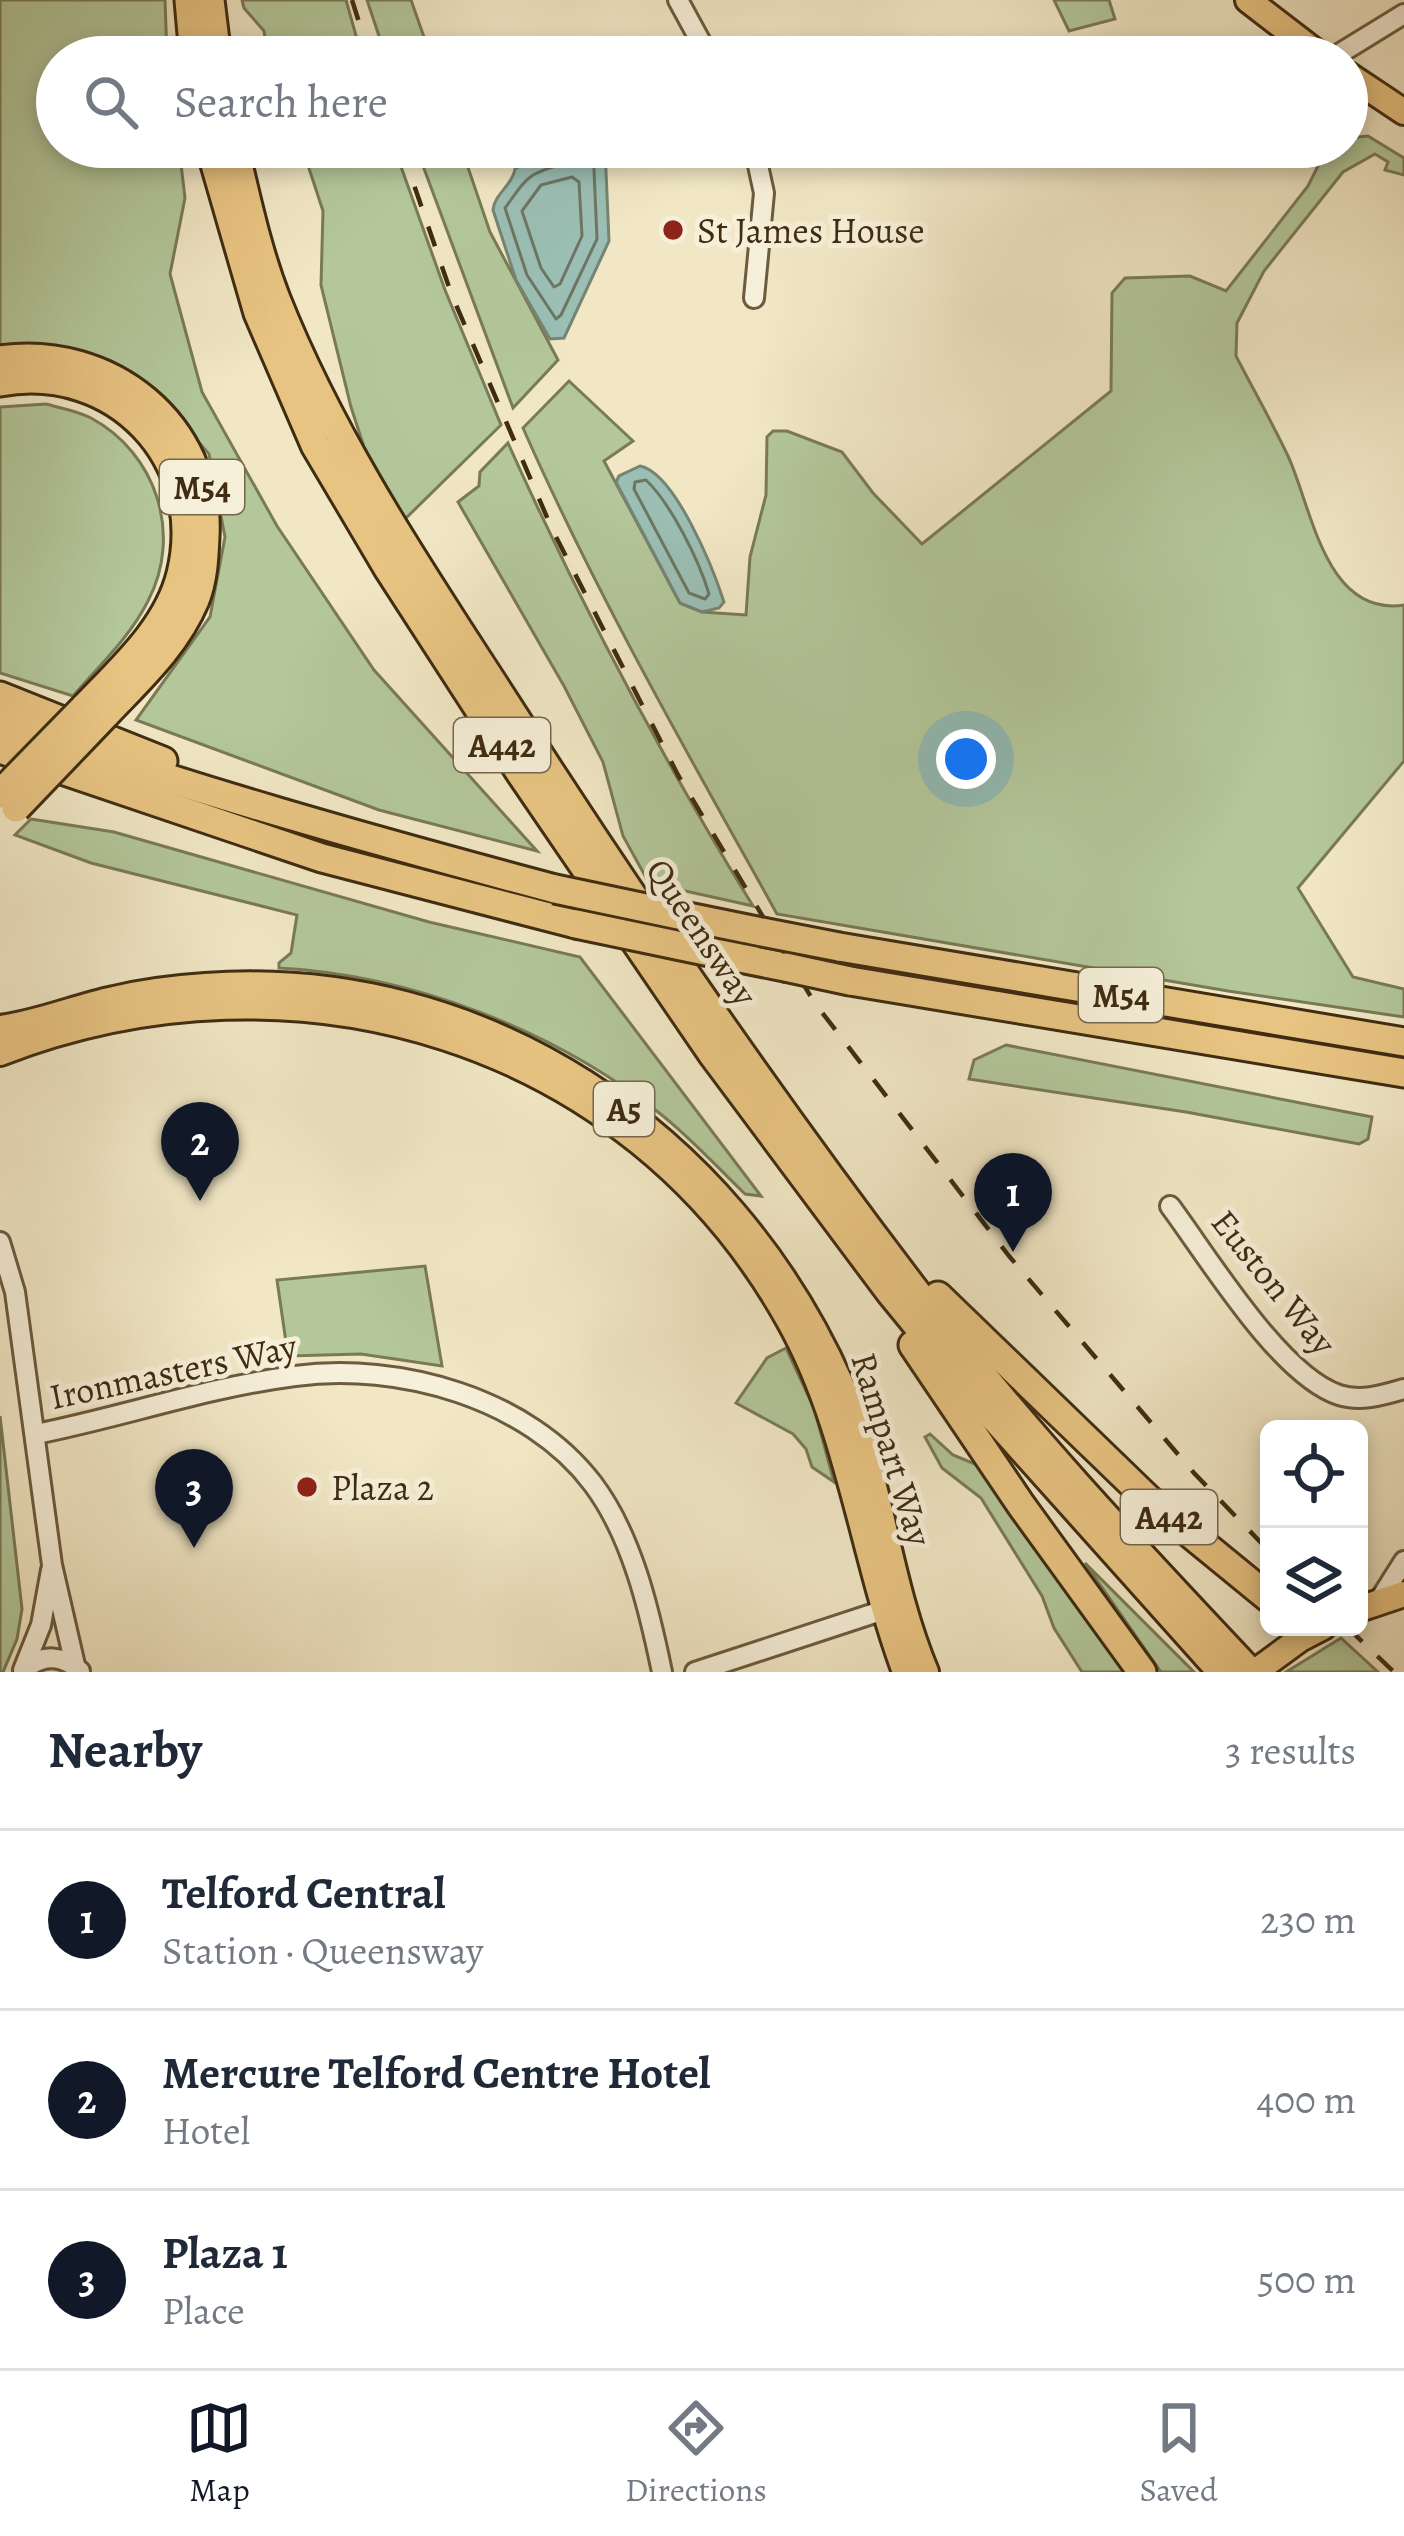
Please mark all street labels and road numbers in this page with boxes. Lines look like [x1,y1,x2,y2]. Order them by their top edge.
road number: M54 [160,460,244,514]
road number: A442 [454,718,550,772]
street label: Queensway [635,849,770,1016]
road number: M54 [1079,968,1163,1022]
road number: A5 [594,1082,654,1136]
street label: Euston Way [1200,1199,1348,1366]
street label: Ironmasters Way [45,1321,302,1421]
street label: Rampart Way [839,1346,945,1552]
road number: A442 [1121,1490,1217,1544]

